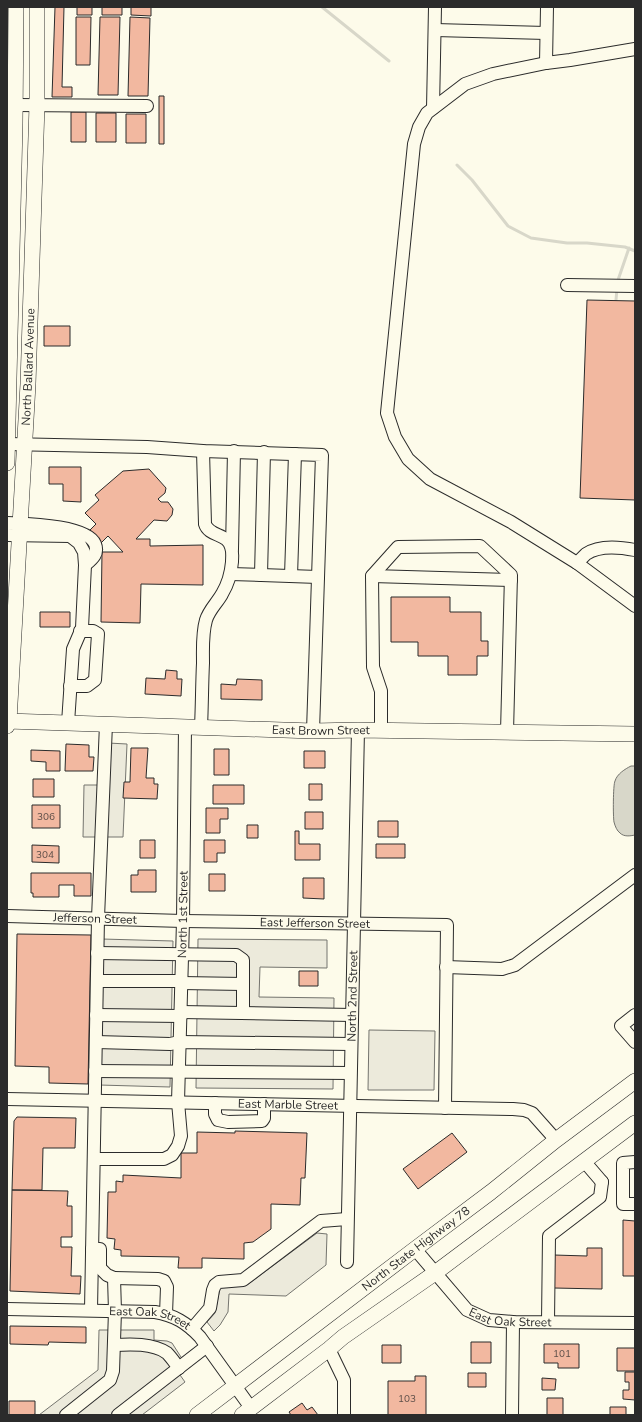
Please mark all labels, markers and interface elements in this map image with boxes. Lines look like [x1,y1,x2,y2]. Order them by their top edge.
street label: North Ballard Avenue [18,308,38,426]
street label: East Brown Street [272,722,371,739]
house number: 306 [37,810,55,824]
house number: 304 [36,848,54,862]
street label: North 1st Street [174,870,192,958]
street label: Jefferson Street [52,909,138,928]
street label: East Jefferson Street [260,914,371,932]
street label: North 2nd Street [344,949,361,1042]
street label: East Marble Street [238,1096,339,1114]
street label: North State Highway 78 [359,1203,473,1295]
street label: East Oak Street [109,1303,195,1334]
street label: East Oak Street [466,1304,552,1330]
house number: 101 [553,1347,571,1361]
house number: 103 [398,1392,416,1406]

